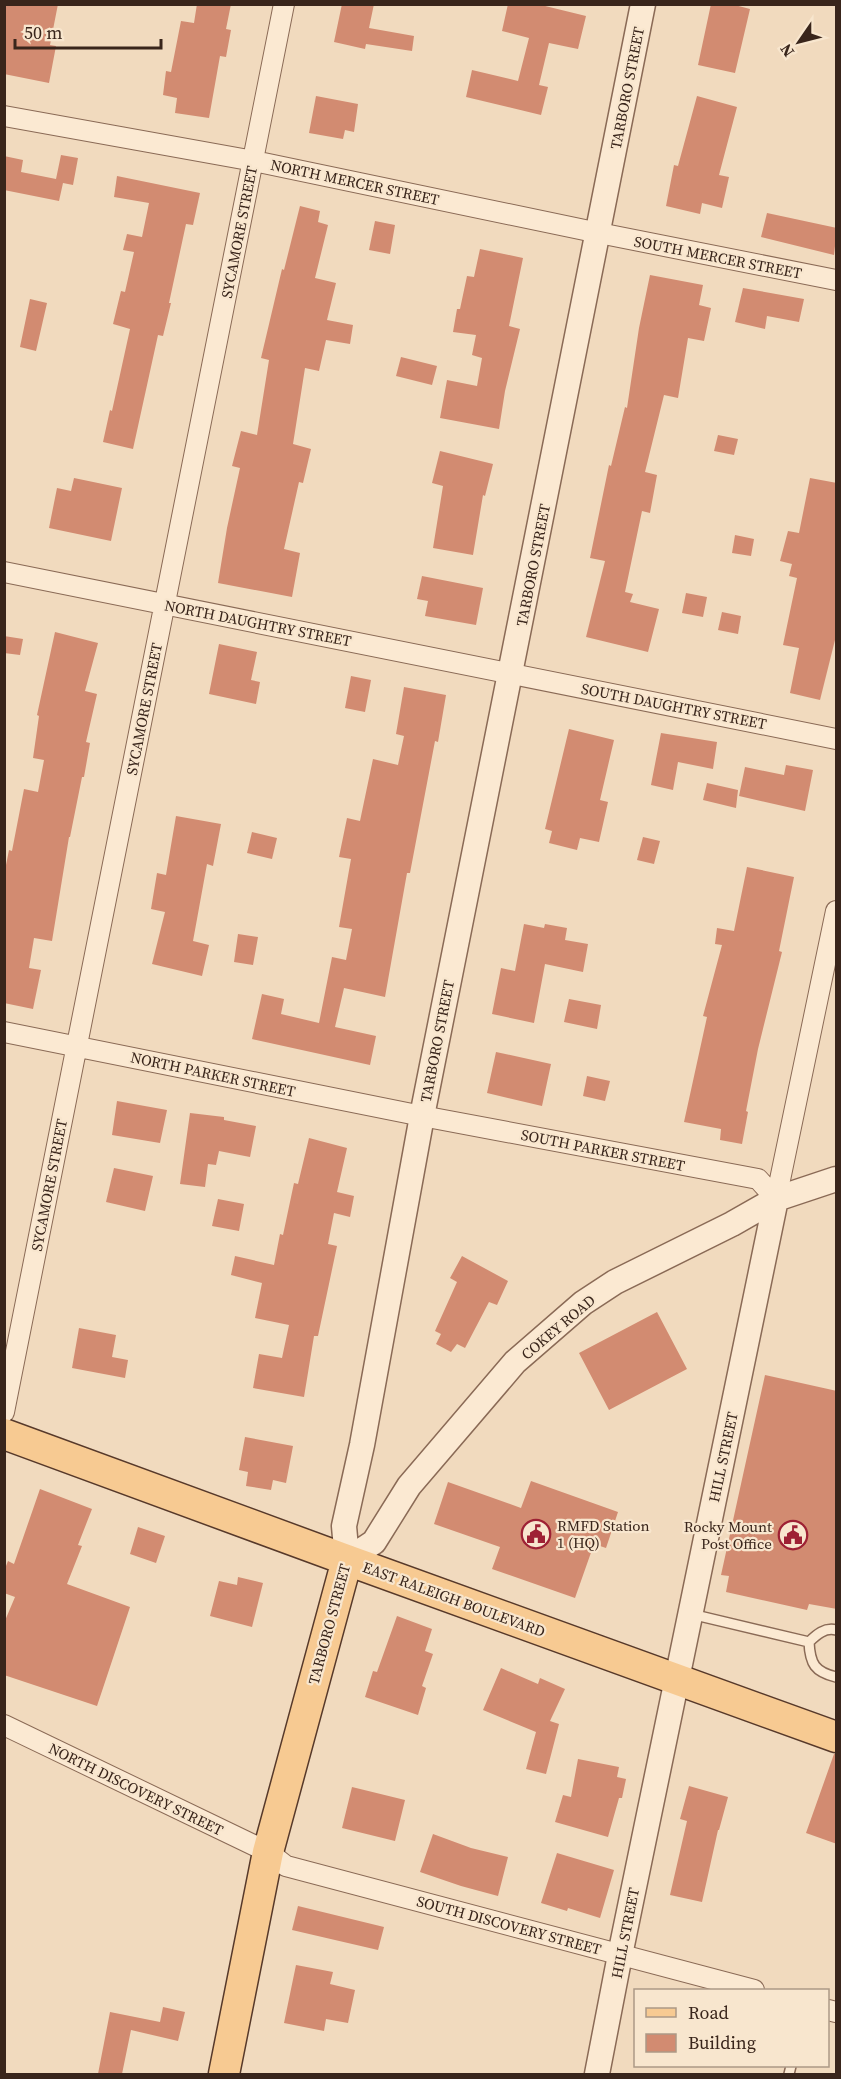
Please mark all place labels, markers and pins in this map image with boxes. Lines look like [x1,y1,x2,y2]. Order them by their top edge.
place label: RMFD Station 1 (HQ) [557,1515,650,1553]
place label: Rocky Mount Post Office [684,1516,772,1554]
public building icon: RMFD Station 1 (HQ) [520,1518,552,1550]
public building icon: Rocky Mount Post Office [777,1519,809,1551]

